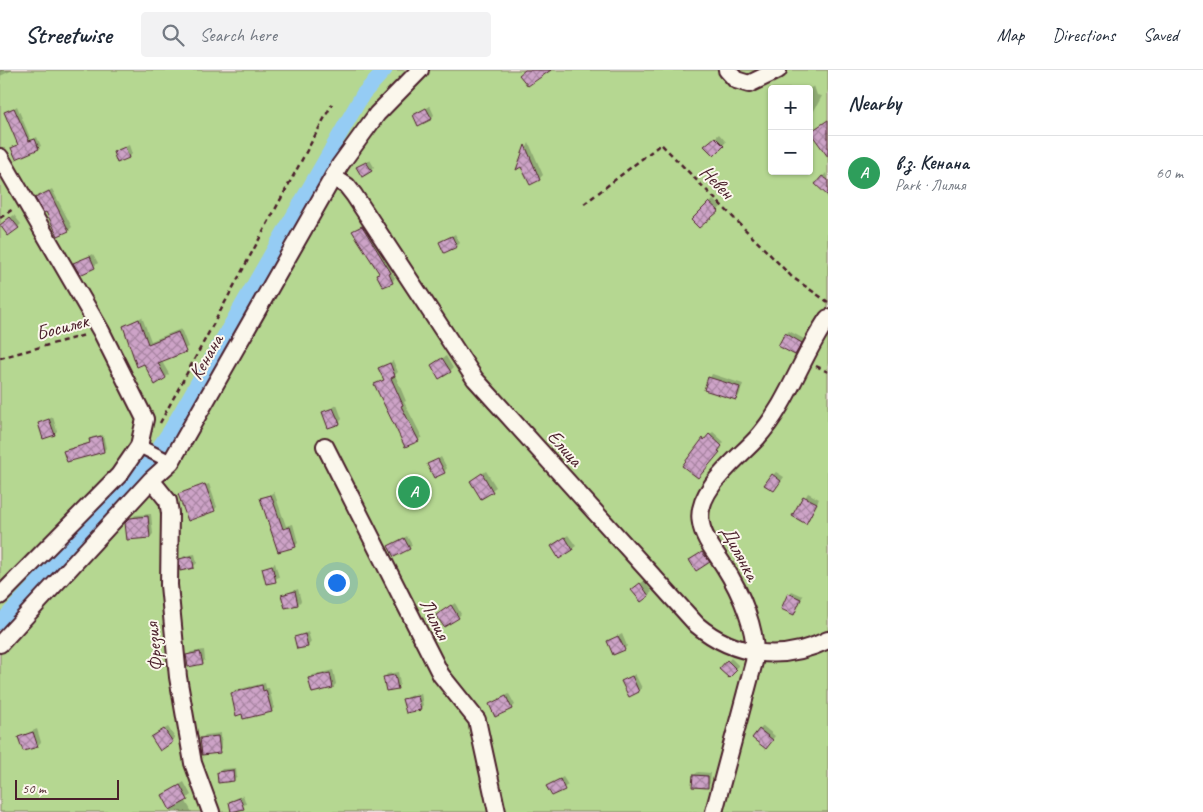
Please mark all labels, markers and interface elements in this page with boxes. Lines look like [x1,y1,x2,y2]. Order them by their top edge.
search box [141,12,491,57]
text: Streetwise [25,20,111,50]
icon: search [159,21,187,49]
text: Search here [199,23,277,47]
text: Map [997,24,1024,46]
text: Directions [1052,24,1115,46]
text: Saved [1143,24,1178,46]
map controls [768,85,813,175]
button: + [768,85,813,130]
text: Nearby [848,90,901,116]
button: − [768,130,813,175]
text: в.з. Кенана [895,151,969,175]
street label: Невен [695,160,741,206]
text: A [860,163,868,183]
text: 60 m [1156,163,1183,183]
text: Park · Лилия [895,175,965,195]
street label: Босилек [33,308,93,346]
street label: Кенана [183,328,230,384]
street label: Елица [542,424,589,473]
pin: A [398,473,430,511]
street label: Дилянка [715,521,766,586]
your location [324,570,350,596]
street label: Лилия [414,594,457,646]
street label: Фрезия [139,619,169,673]
scale bar [15,777,119,800]
text: 50 m [22,780,46,797]

